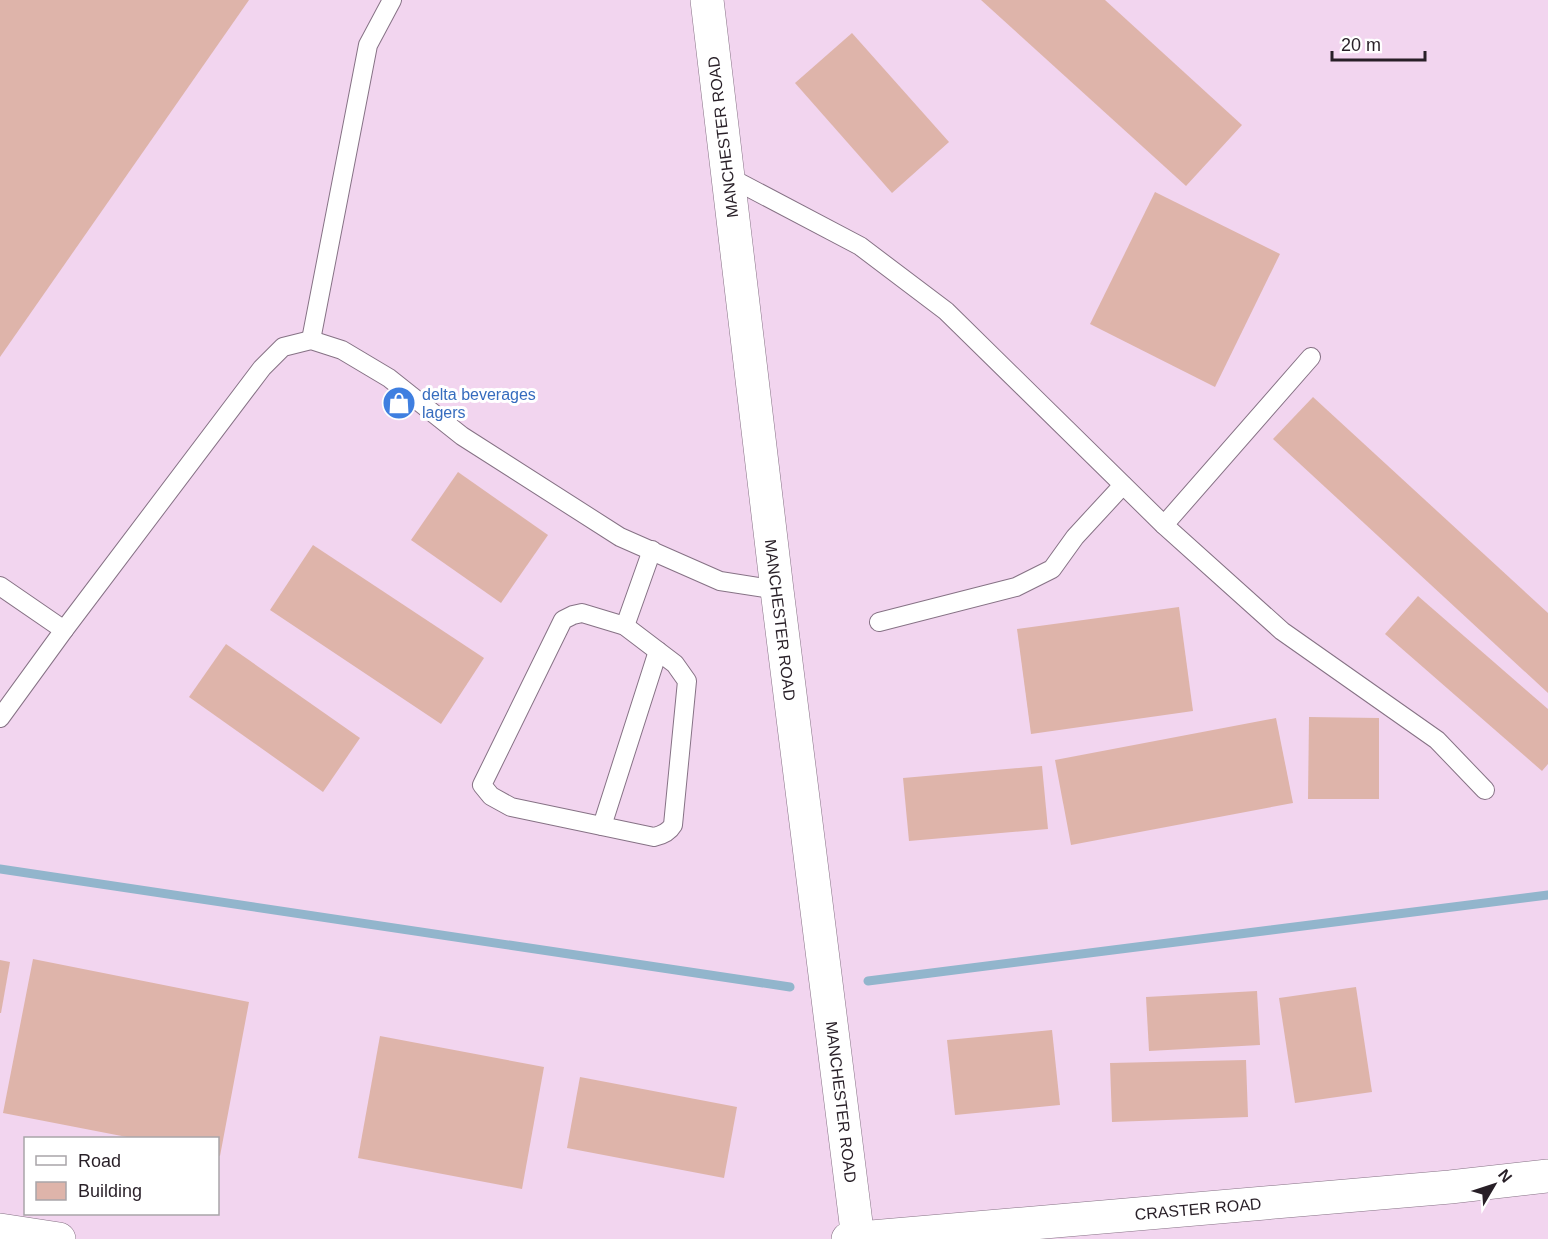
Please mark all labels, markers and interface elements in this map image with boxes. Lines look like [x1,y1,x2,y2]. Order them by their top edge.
scale bar [1332,24,1425,62]
text: 20 m [1341,35,1381,55]
street label: MANCHESTER ROAD [705,55,741,219]
shop icon: delta beverages lagers [381,385,417,421]
place label: delta beverages lagers [422,386,536,421]
street label: MANCHESTER ROAD [762,538,798,702]
street label: MANCHESTER ROAD [823,1020,859,1184]
legend [24,1137,219,1215]
text: Road [78,1151,121,1171]
north arrow [1464,1155,1524,1215]
text: N [1495,1166,1516,1186]
text: Building [78,1181,142,1201]
street label: CRASTER ROAD [1134,1195,1262,1223]

